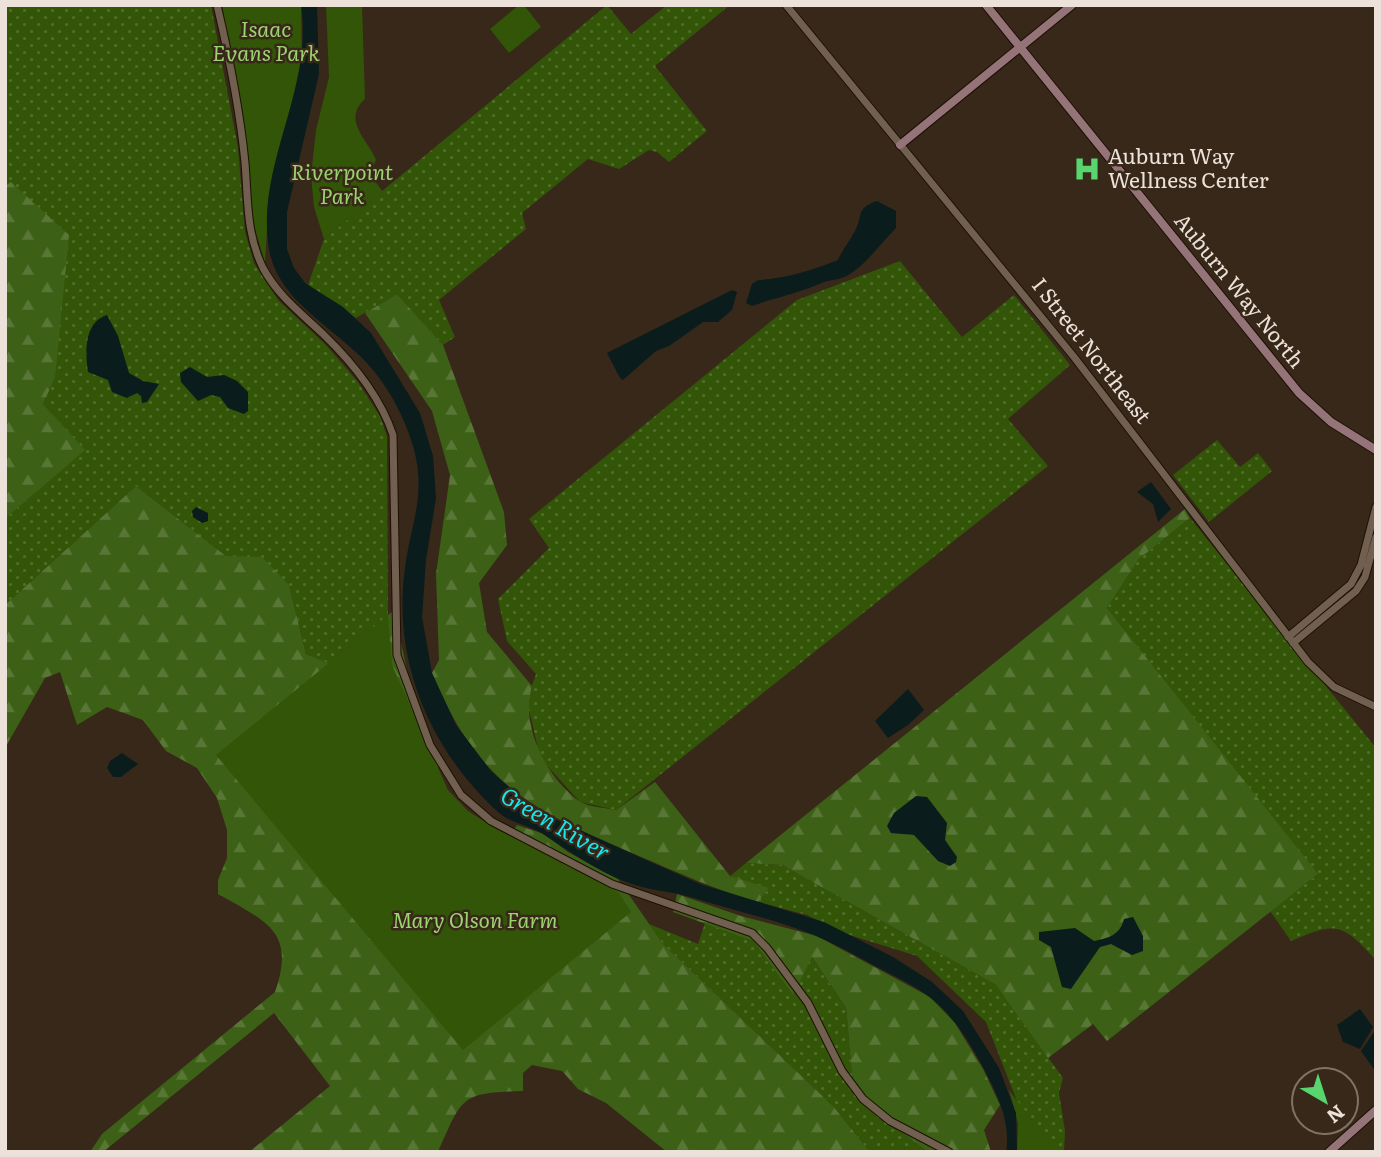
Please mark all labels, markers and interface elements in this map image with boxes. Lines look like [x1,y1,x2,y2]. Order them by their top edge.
park label: Isaac Evans Park [212,12,320,67]
place label: Auburn Way Wellness Center [1108,139,1269,194]
hospital icon: Auburn Way Wellness Center [1072,154,1102,184]
park label: Riverpoint Park [291,155,394,210]
street label: Auburn Way North [1169,205,1313,374]
street label: I Street Northeast [1026,270,1160,429]
water label: Green River [495,777,617,867]
park label: Mary Olson Farm [392,903,558,934]
north arrow [1290,1066,1360,1136]
text: N [1321,1099,1351,1131]

